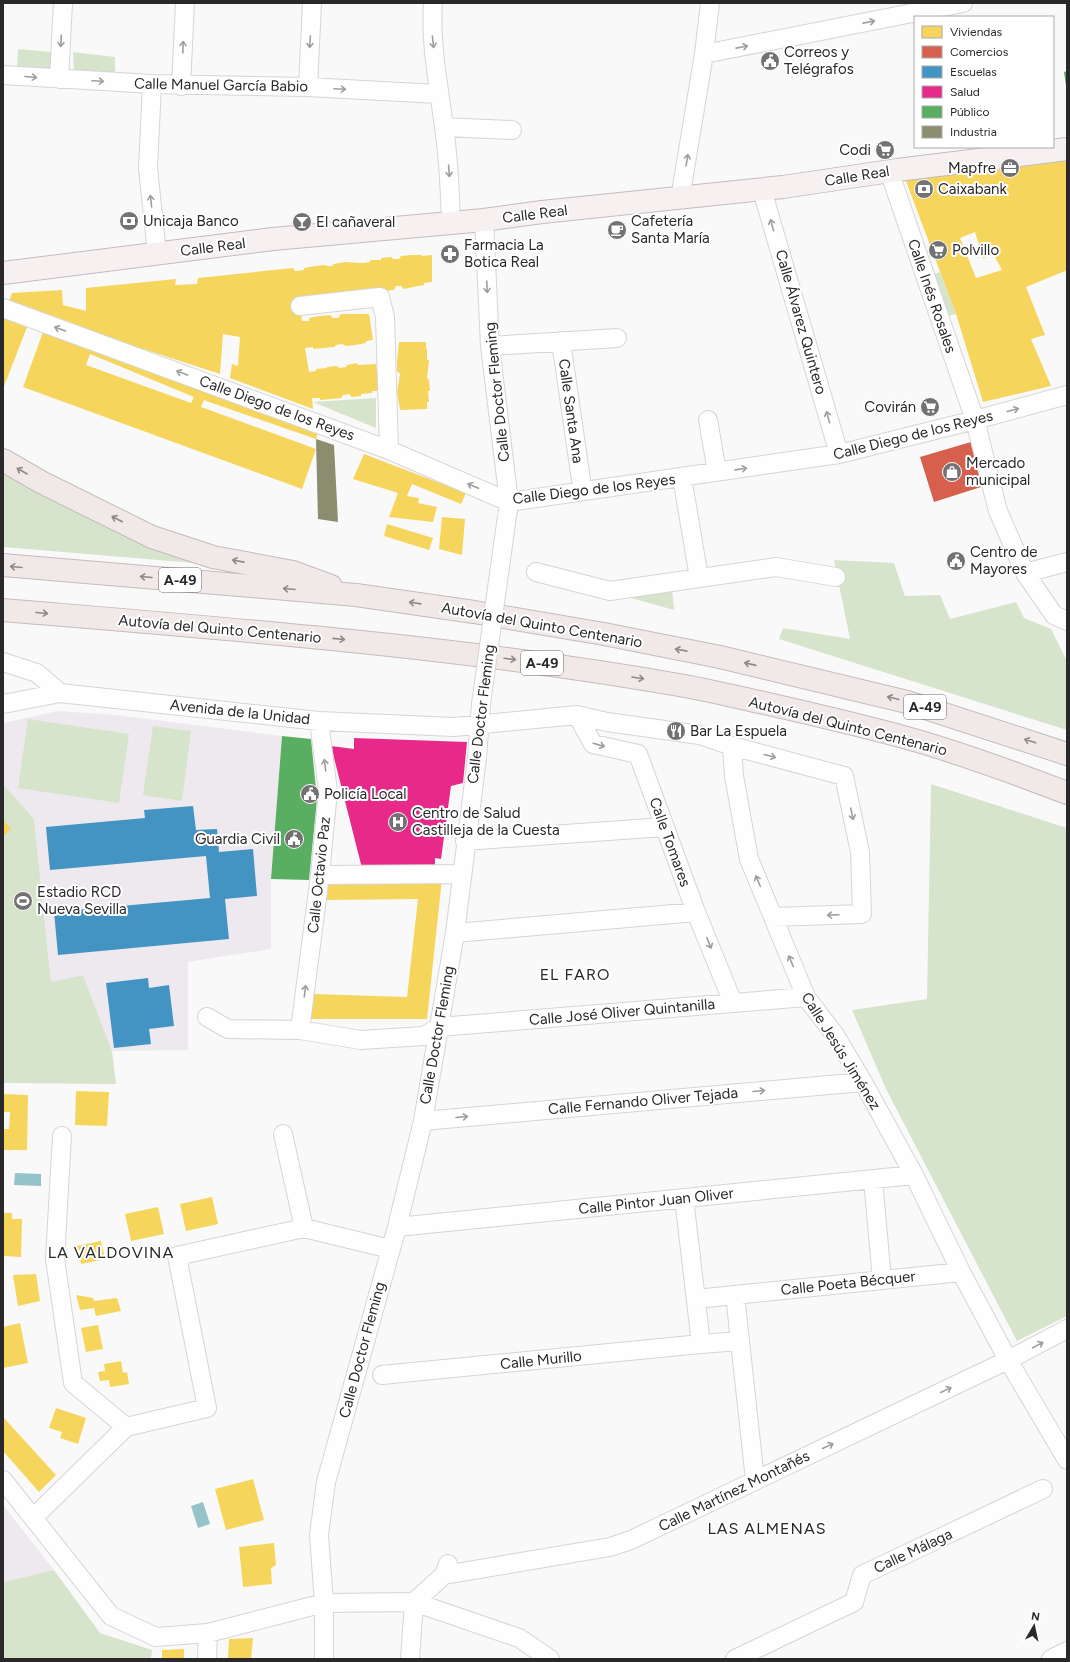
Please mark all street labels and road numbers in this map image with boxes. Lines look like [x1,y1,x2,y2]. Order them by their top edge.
street label: Calle Manuel García Babio [134,74,308,96]
street label: Calle Real [823,162,891,190]
street label: Calle Real [501,201,569,227]
street label: Calle Real [179,234,247,260]
street label: Calle Inés Rosales [904,237,960,355]
street label: Calle Álvarez Quintero [772,248,830,397]
street label: Calle Doctor Fleming [481,321,513,463]
street label: Calle Santa Ana [555,358,587,464]
street label: Calle Diego de los Reyes [197,372,357,444]
street label: Calle Diego de los Reyes [831,406,995,464]
street label: Calle Diego de los Reyes [512,470,676,508]
road number: A-49 [159,568,201,592]
street label: Autovía del Quinto Centenario [440,598,644,652]
street label: Autovía del Quinto Centenario [118,611,323,647]
street label: Calle Doctor Fleming [464,643,498,785]
road number: A-49 [521,651,563,675]
street label: Autovía del Quinto Centenario [747,693,949,759]
road number: A-49 [904,695,946,719]
street label: Avenida de la Unidad [169,696,311,728]
street label: Calle Tomares [646,795,694,889]
street label: Calle Octavio Paz [304,816,334,934]
street label: Calle Doctor Fleming [416,964,458,1106]
street label: Calle Jesús Jiménez [798,989,884,1113]
street label: Calle José Oliver Quintanilla [528,995,716,1029]
street label: Calle Fernando Oliver Tejada [547,1084,739,1118]
street label: Calle Pintor Juan Oliver [578,1184,734,1218]
street label: Calle Poeta Bécquer [780,1267,916,1299]
street label: Calle Doctor Fleming [335,1280,389,1420]
street label: Calle Murillo [499,1347,583,1373]
street label: Calle Martínez Montañés [656,1447,812,1535]
street label: Calle Málaga [871,1525,955,1577]

